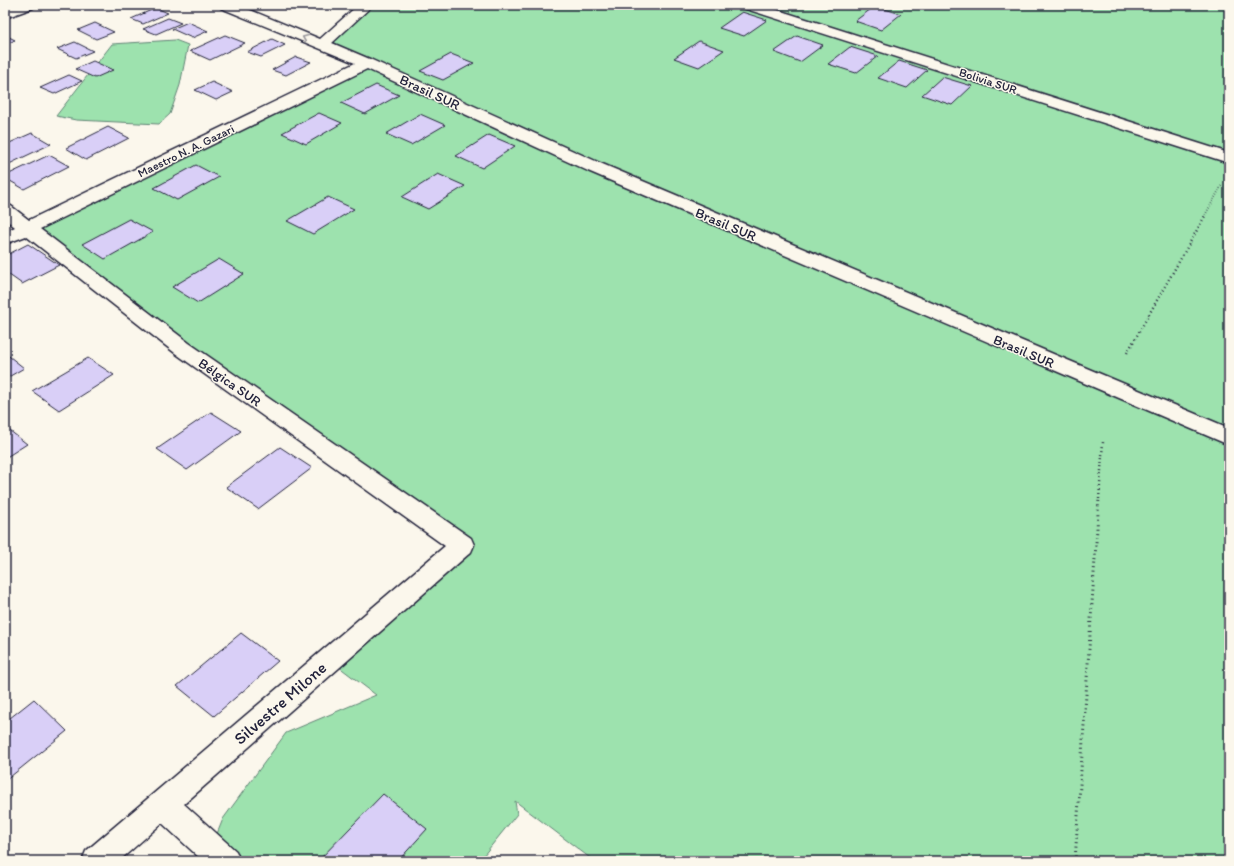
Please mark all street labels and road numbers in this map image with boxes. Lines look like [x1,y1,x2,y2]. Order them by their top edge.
street label: Bolivia SUR [957,65,1019,97]
street label: Brasil SUR [397,71,463,114]
street label: Maestro N. A. Gazari [136,122,236,180]
street label: Brasil SUR [693,204,759,245]
street label: Brasil SUR [991,331,1057,372]
street label: Bélgica SUR [195,355,265,410]
street label: Silvestre Milone [230,657,330,749]

